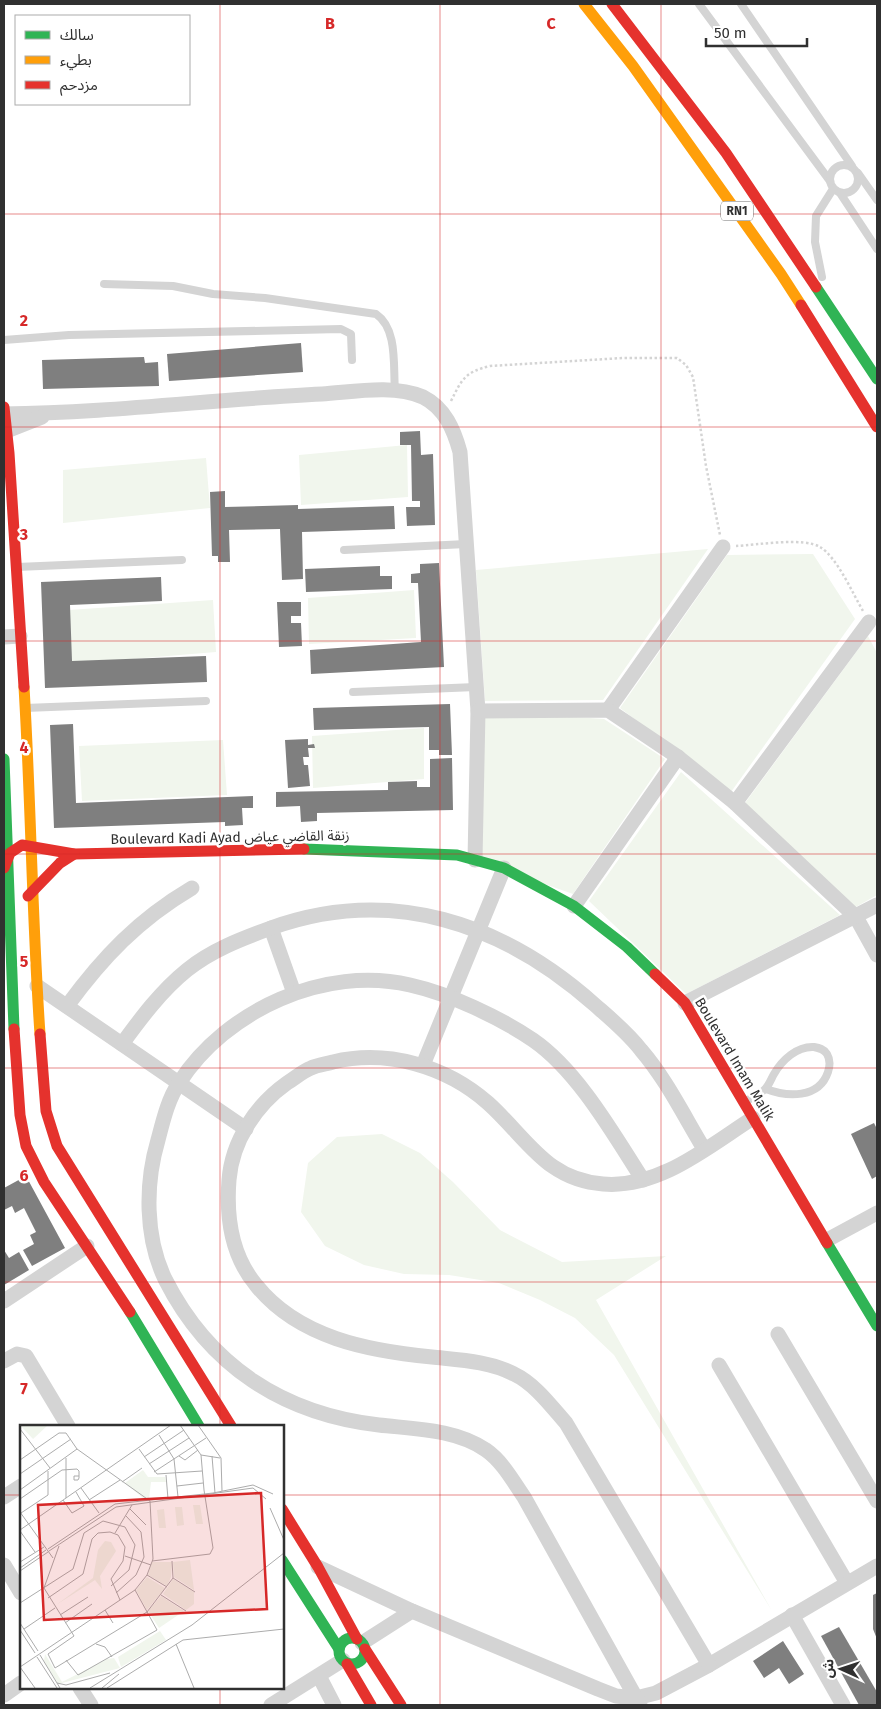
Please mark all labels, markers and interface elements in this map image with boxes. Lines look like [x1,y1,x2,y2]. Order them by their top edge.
text: B [325,14,335,33]
text: C [546,14,556,33]
legend [15,15,190,105]
scale bar [706,15,807,47]
text: 50 m [714,24,747,42]
text: سالك [60,26,94,44]
text: بطيء [60,51,92,71]
text: مزدحم [60,76,98,96]
road number: RN1 [721,202,753,220]
text: 2 [20,311,28,330]
text: 3 [19,525,28,544]
text: 4 [19,738,29,757]
street label: Boulevard Kadi Ayad زنقة القاضي عياض [110,827,350,850]
text: 5 [20,952,29,971]
street label: Boulevard Imam Malik [691,995,779,1125]
text: 6 [19,1166,29,1185]
text: 7 [20,1379,28,1398]
inset map [20,1425,284,1689]
north arrow [816,1644,866,1694]
text: ش [820,1658,838,1678]

